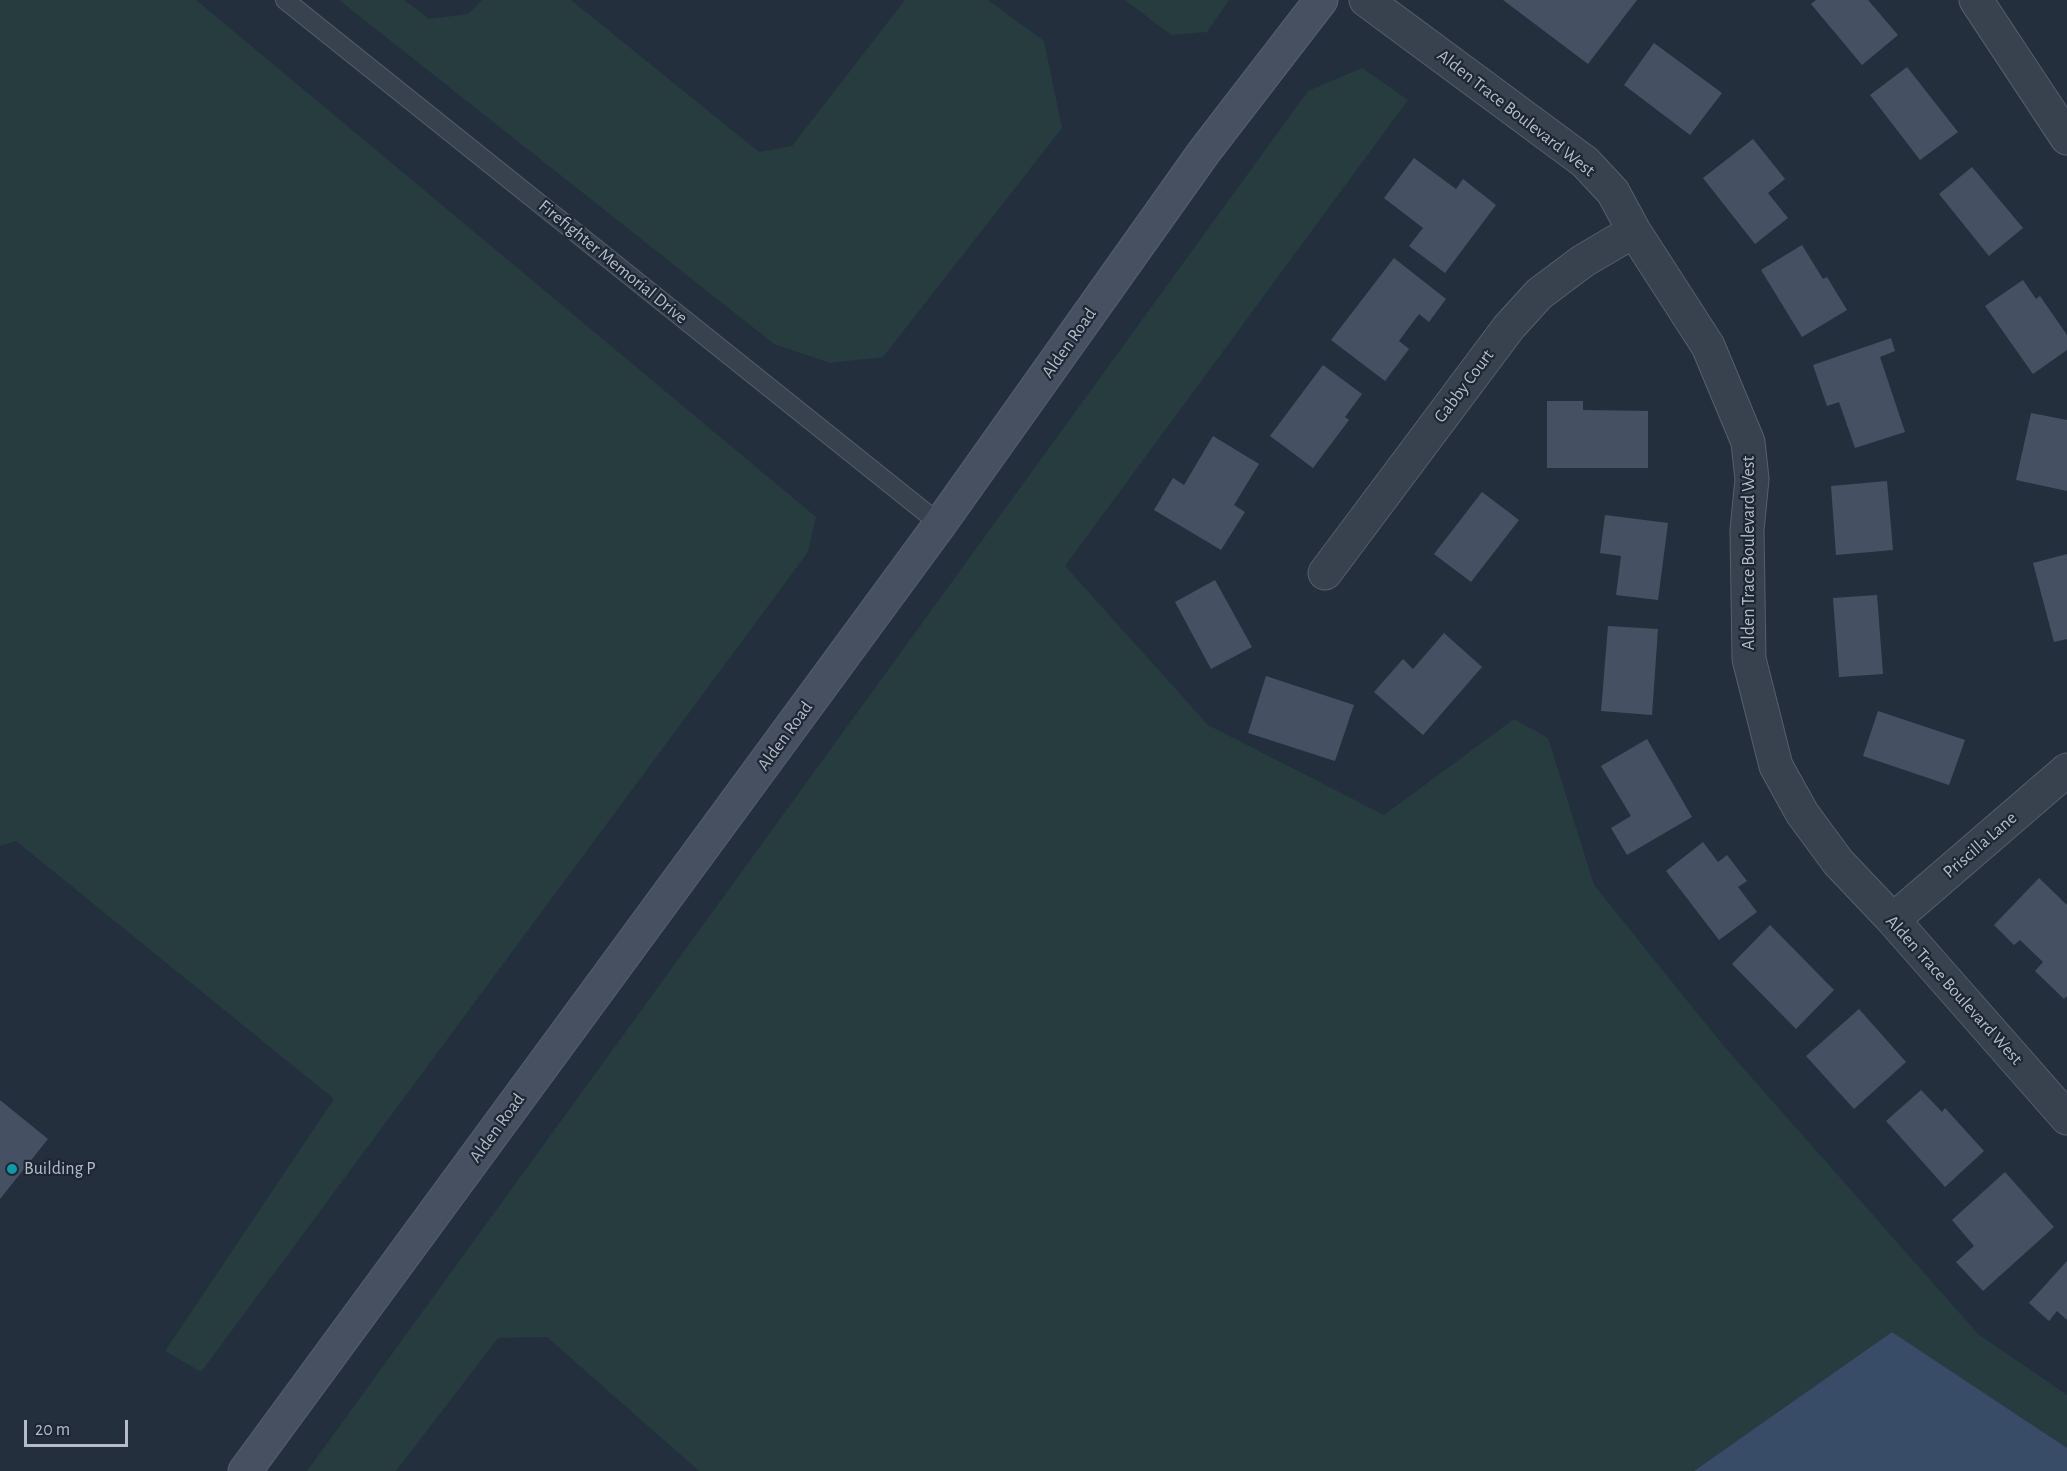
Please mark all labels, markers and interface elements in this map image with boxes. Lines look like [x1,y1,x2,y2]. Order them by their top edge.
street label: Alden Trace Boulevard West [1433,45,1599,181]
street label: Firefighter Memorial Drive [534,195,692,329]
street label: Alden Road [1037,304,1101,382]
street label: Gabby Court [1429,345,1499,427]
street label: Alden Trace Boulevard West [1738,456,1760,650]
street label: Alden Road [753,697,817,775]
street label: Priscilla Lane [1939,807,2021,883]
street label: Alden Trace Boulevard West [1881,911,2027,1069]
street label: Alden Road [465,1089,529,1167]
place label: Building P [24,1158,96,1180]
marker: Building P [5,1162,19,1176]
scale bar [27,1408,130,1446]
text: 20 m [35,1421,70,1439]

